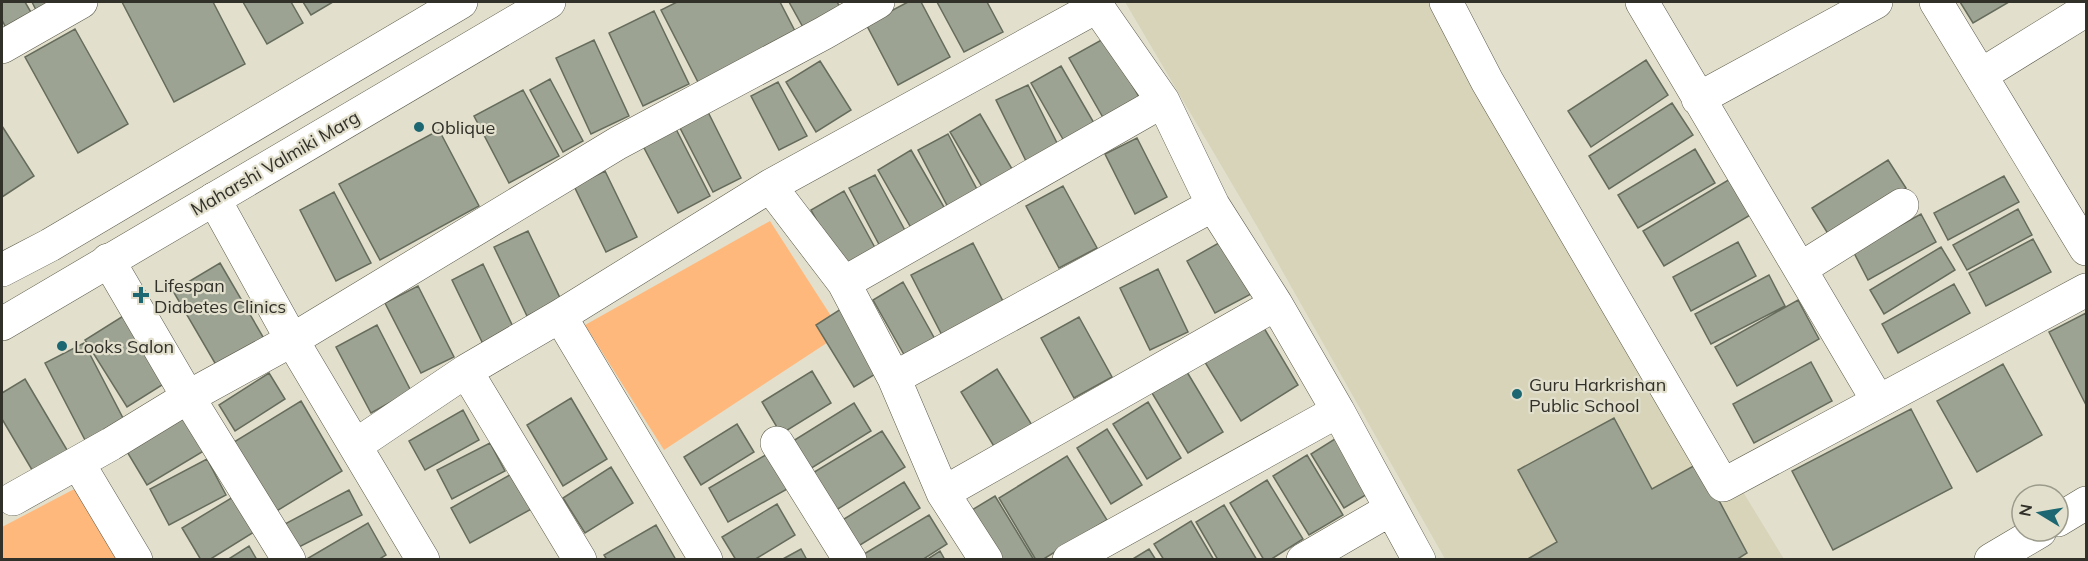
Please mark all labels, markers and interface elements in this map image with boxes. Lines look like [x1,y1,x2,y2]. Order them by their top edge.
street label: Maharshi Valmiki Marg [187,105,363,221]
place label: Oblique [431,116,495,139]
marker: Oblique [412,120,426,134]
place label: Lifespan Diabetes Clinics [154,274,286,318]
marker: Lifespan Diabetes Clinics [132,286,150,304]
place label: Looks Salon [74,335,174,358]
marker: Looks Salon [55,339,69,353]
place label: Guru Harkrishan Public School [1529,373,1666,417]
marker: Guru Harkrishan Public School [1510,387,1524,401]
north arrow [2010,483,2070,543]
text: N [2014,502,2036,518]

